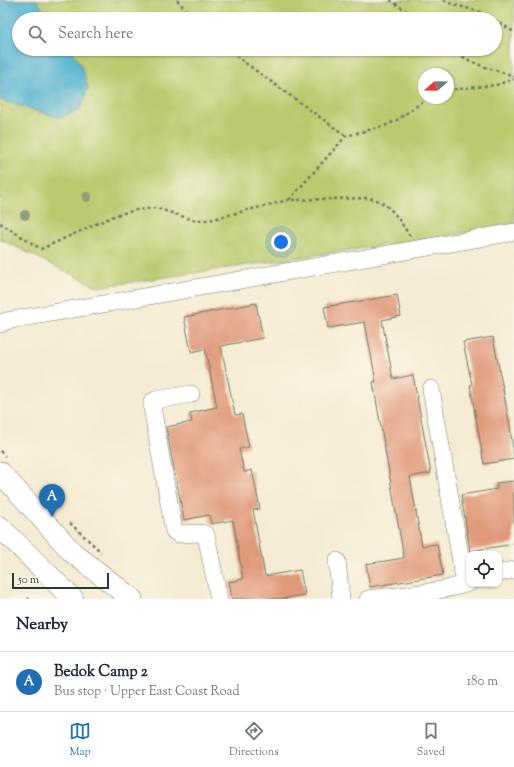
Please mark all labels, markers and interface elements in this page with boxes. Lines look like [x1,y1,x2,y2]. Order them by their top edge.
search box [12,12,502,56]
icon: search [26,23,48,45]
text: Search here [58,24,133,45]
north arrow [418,68,454,104]
your location [271,232,291,252]
pin: A [39,484,65,517]
map controls [466,551,502,587]
button: locate [466,551,502,587]
scale bar [12,571,109,590]
text: 50 m [18,572,39,588]
text: Nearby [16,613,68,637]
text: Bedok Camp 2 [54,662,148,683]
text: A [24,673,34,691]
text: 180 m [467,673,498,691]
text: Bus stop · Upper East Coast Road [54,683,240,701]
tab: Map [69,720,91,760]
tab: Directions [229,720,279,760]
tab: Saved [417,720,445,760]

